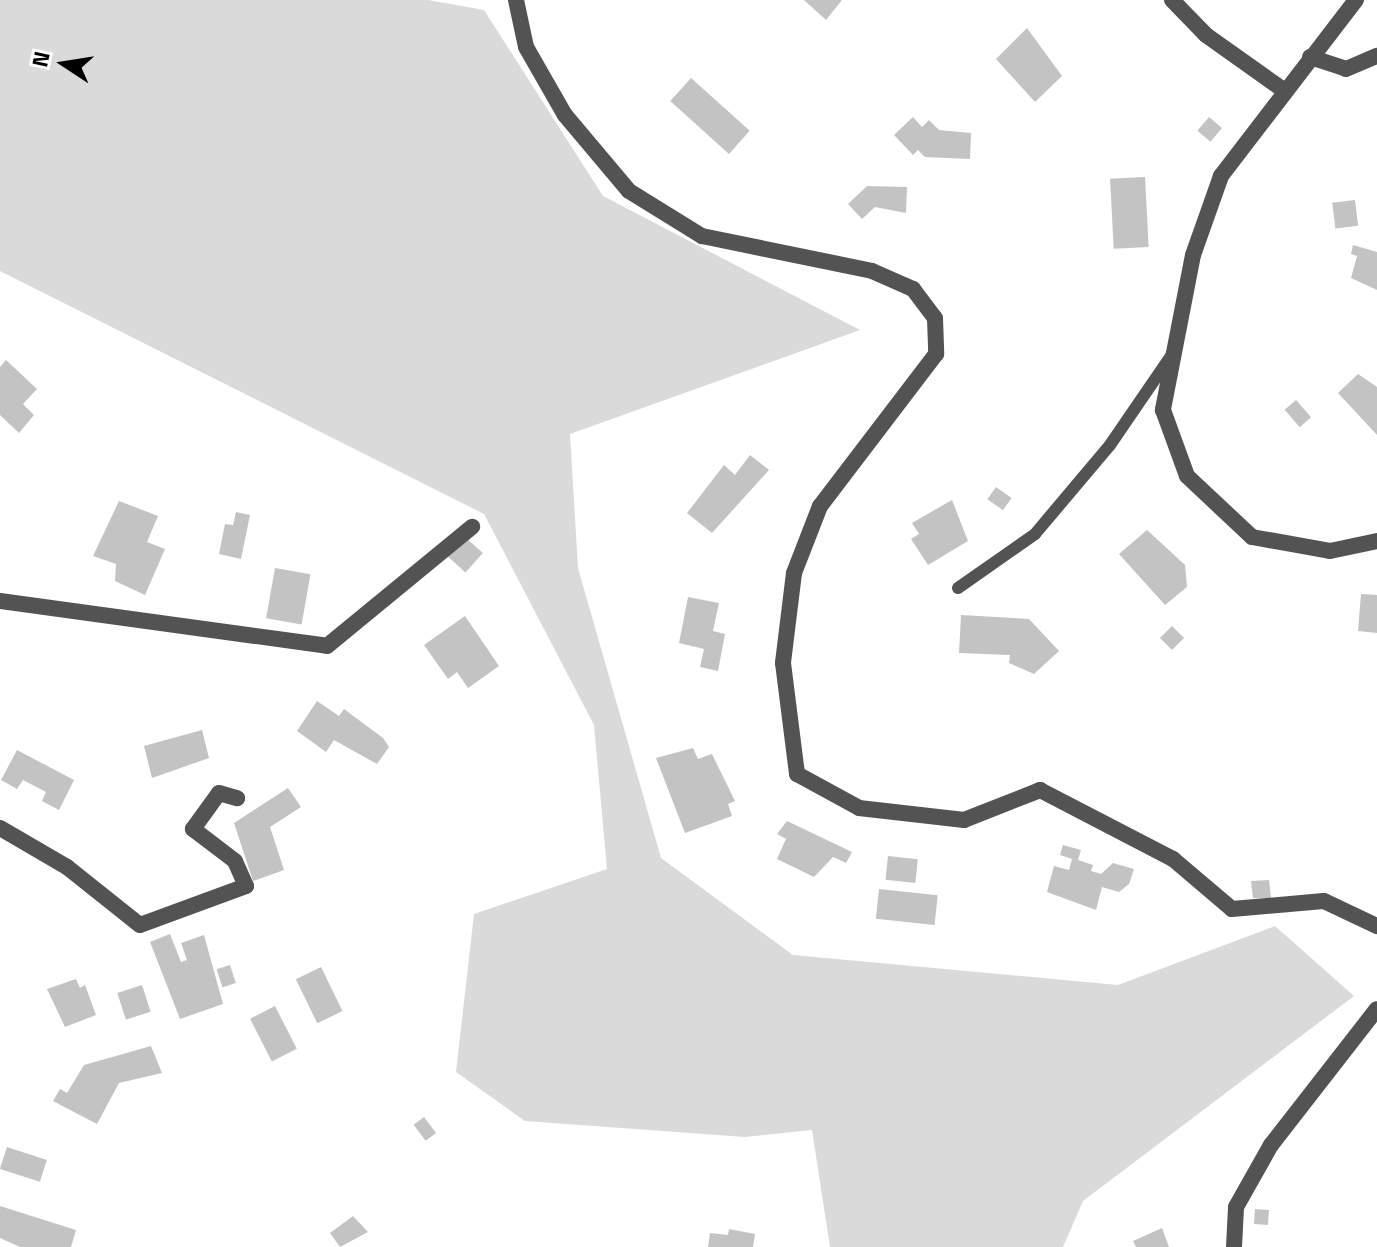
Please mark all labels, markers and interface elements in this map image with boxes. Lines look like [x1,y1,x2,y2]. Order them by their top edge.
north arrow [24,24,104,104]
text: N [22,48,59,70]

